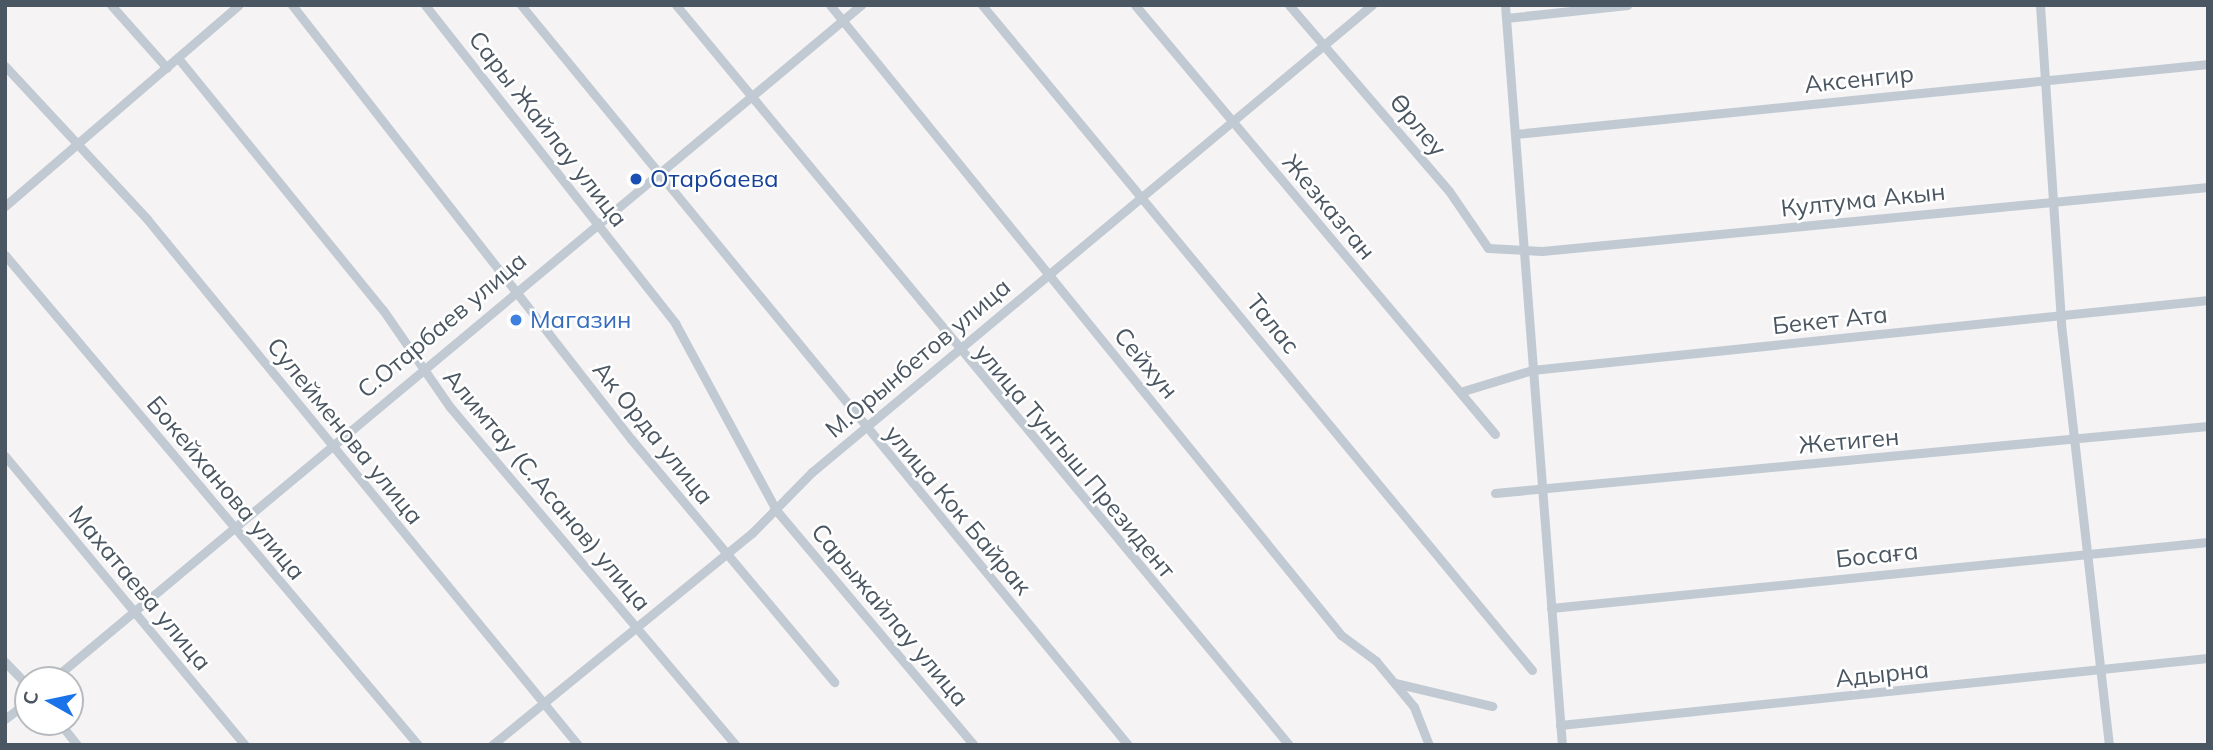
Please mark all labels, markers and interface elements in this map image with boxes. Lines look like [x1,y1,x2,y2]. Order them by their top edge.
street label: Сары Жайлау улица [463,25,633,233]
street label: Аксенгир [1803,59,1915,99]
street label: Өрлеу [1383,88,1453,162]
street label: Жезказган [1277,148,1381,266]
place label: Отарбаева [650,165,779,193]
marker: Отарбаева [628,171,644,187]
street label: Култума Акын [1779,177,1947,223]
street label: С.Отарбаев улица [352,246,532,404]
street label: М.Орынбетов улица [820,272,1016,444]
street label: Талас [1240,288,1306,360]
street label: Бекет Ата [1771,300,1889,340]
place label: Магазин [530,306,631,334]
marker: Магазин [508,312,524,328]
street label: Сейхун [1108,322,1184,404]
street label: Сулейменова улица [261,332,429,530]
street label: улица Тунгыш Президент [969,338,1181,584]
street label: Ак Орда улица [587,356,719,510]
street label: Алимтау (С.Асанов) улица [437,363,657,617]
street label: Бокейханова улица [141,390,311,586]
street label: улица Кок Байрак [879,419,1037,601]
street label: Жетиген [1798,422,1900,460]
street label: Махатаева улица [63,500,217,676]
street label: Сарыжайлау улица [805,518,975,712]
street label: Босаға [1834,536,1920,574]
street label: Адырна [1834,655,1930,693]
north arrow [14,666,84,736]
text: С [17,690,43,706]

